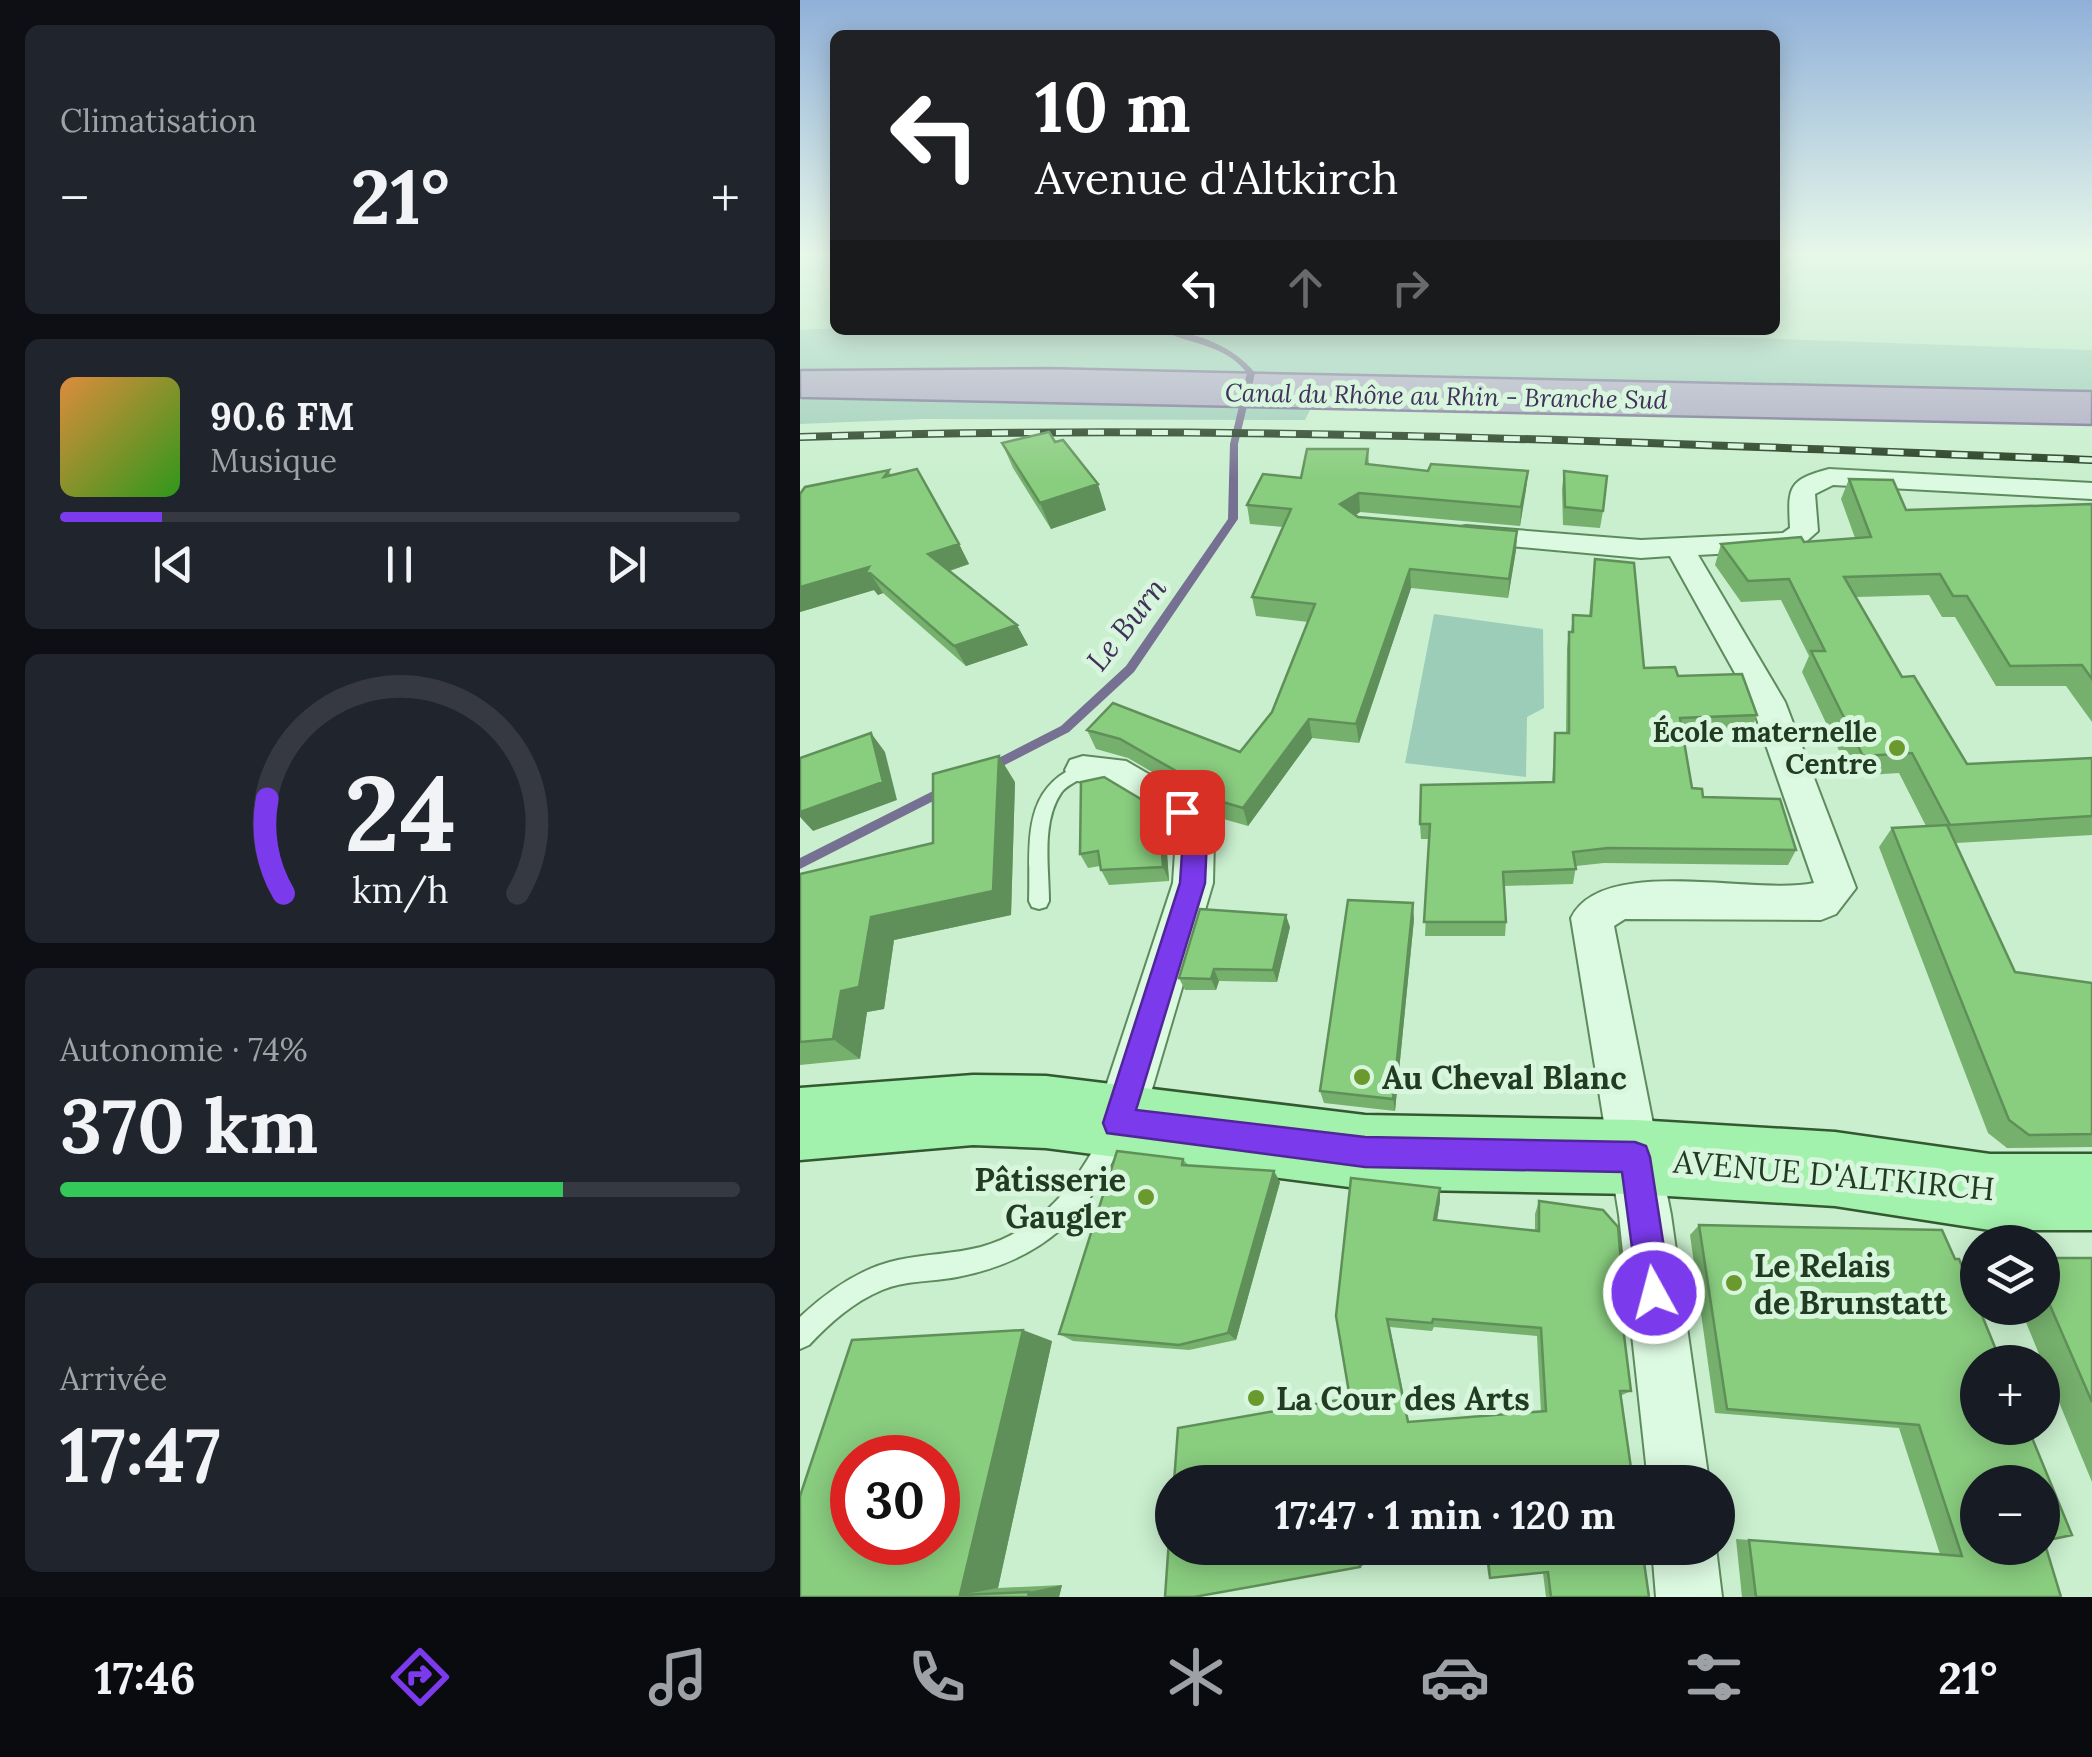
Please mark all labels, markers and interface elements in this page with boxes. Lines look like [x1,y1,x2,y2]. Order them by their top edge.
text: 10 m [1035,62,1191,151]
icon: left [870,70,1000,200]
text: Climatisation [60,100,257,141]
text: 21° [350,149,450,245]
text: Avenue d'Altkirch [1035,149,1398,206]
text: − [60,163,89,233]
text: + [711,163,740,233]
icon: left [1173,260,1228,315]
icon: ahead [1278,260,1333,315]
icon: right [1383,260,1438,315]
water label: Canal du Rhône au Rhin - Branche Sud [1225,376,1668,416]
text: 90.6 FM [210,392,355,440]
text: Musique [210,440,337,481]
icon: previous [146,537,201,592]
icon: pause [372,537,427,592]
icon: next [599,537,654,592]
water label: Le Burn [1078,569,1175,678]
place label: École maternelle Centre [1652,714,1877,782]
marker: École maternelle Centre [1886,737,1908,759]
text: 24 [344,746,456,879]
pin [1140,770,1225,855]
icon: arrive [1155,785,1210,840]
text: km/h [352,867,448,913]
text: Autonomie · 74% [60,1029,308,1070]
place label: Au Cheval Blanc [1382,1057,1627,1098]
marker: Au Cheval Blanc [1351,1066,1373,1088]
text: 370 km [60,1078,318,1174]
street label: AVENUE D'ALTKIRCH [1671,1140,1996,1209]
place label: Pâtisserie Gaugler [974,1159,1127,1237]
marker: Pâtisserie Gaugler [1135,1186,1157,1208]
map controls [1960,1225,2060,1565]
button: layers [1960,1225,2060,1325]
position arrow [1602,1241,1706,1345]
place label: Le Relais de Brunstatt [1754,1245,1948,1323]
marker: Le Relais de Brunstatt [1723,1272,1745,1294]
button: + [1960,1345,2060,1445]
text: Arrivée [60,1358,167,1399]
place label: La Cour des Arts [1276,1378,1530,1419]
marker: La Cour des Arts [1245,1387,1267,1409]
text: 17:47 [60,1407,221,1503]
speed limit sign: 30 [830,1435,960,1565]
button: − [1960,1465,2060,1565]
text: 17:47 · 1 min · 120 m [1275,1491,1615,1539]
icon: directions [385,1642,455,1712]
icon: music [643,1642,713,1712]
icon: phone [902,1642,972,1712]
icon: climate [1161,1642,1231,1712]
icon: car [1420,1642,1490,1712]
icon: filters [1679,1642,1749,1712]
text: 17:46 [94,1649,196,1706]
text: 21° [1938,1649,1997,1706]

